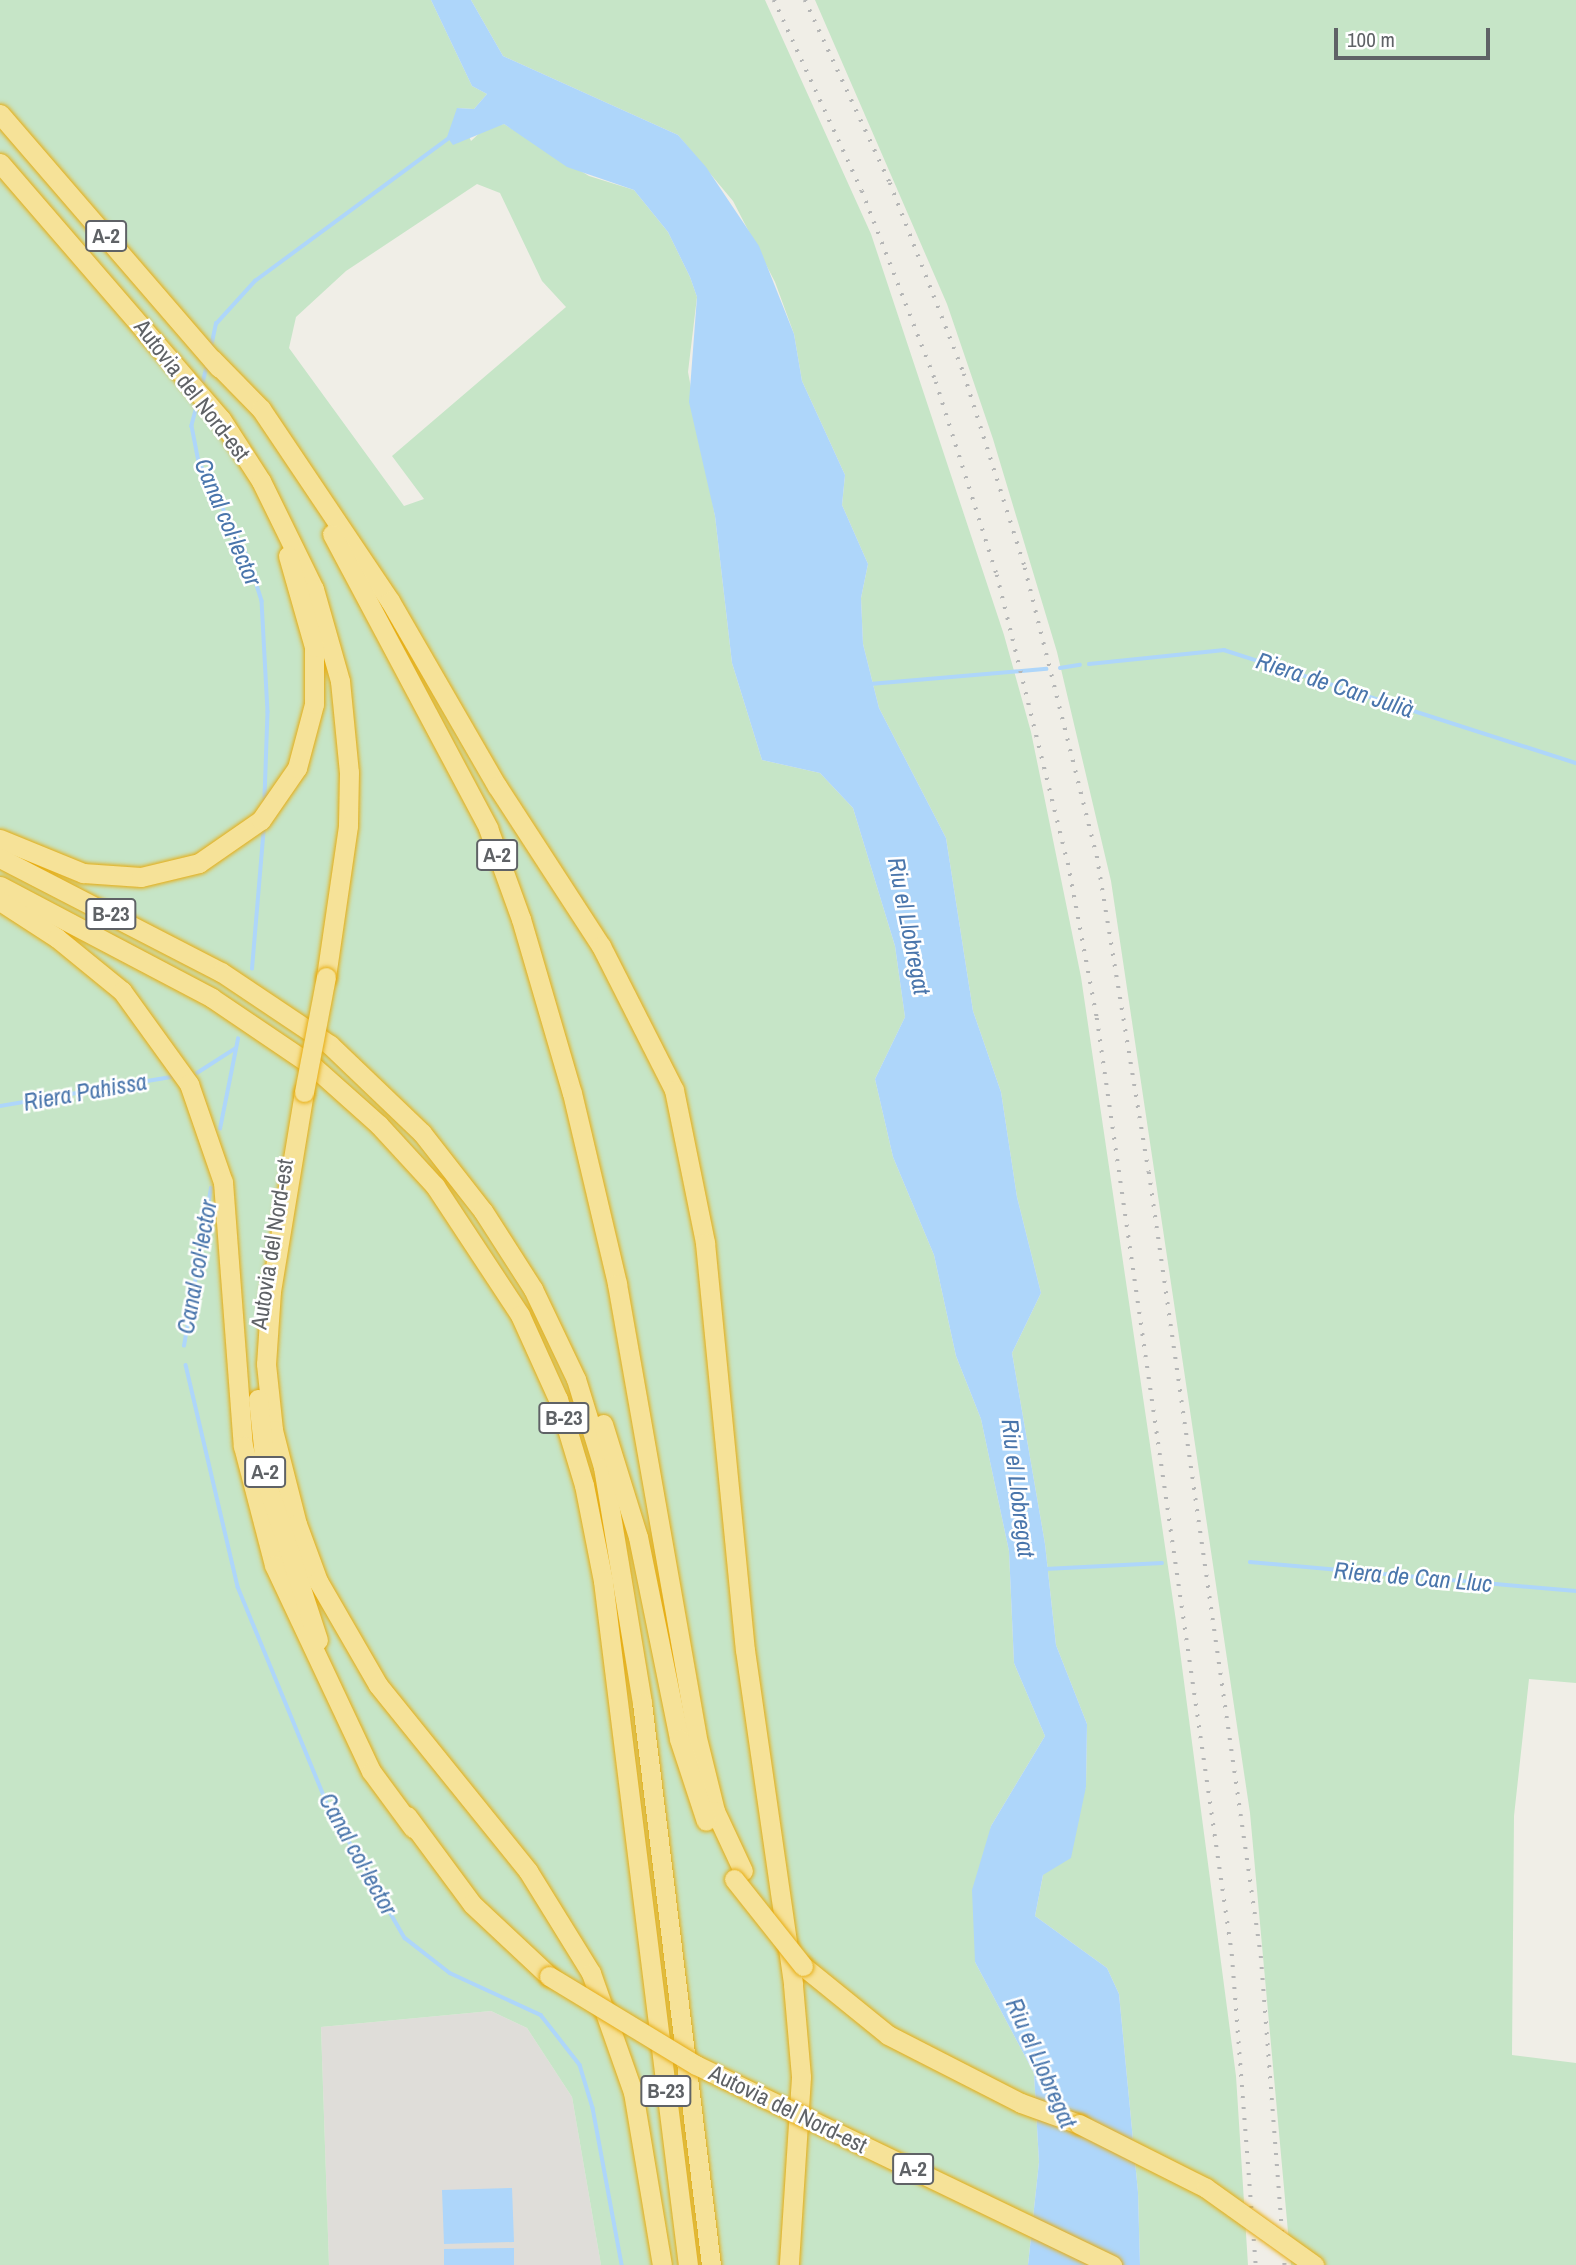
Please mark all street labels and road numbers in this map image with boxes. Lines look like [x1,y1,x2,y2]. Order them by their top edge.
road number: A-2 [85,218,127,254]
street label: Autovia del Nord-est [128,314,256,466]
road number: A-2 [476,838,518,872]
road number: B-23 [85,897,137,932]
street label: Autovia del Nord-est [245,1157,299,1331]
road number: B-23 [538,1400,590,1436]
road number: A-2 [244,1454,286,1490]
street label: Autovia del Nord-est [705,2059,871,2159]
road number: B-23 [640,2074,692,2108]
road number: A-2 [892,2152,934,2186]

